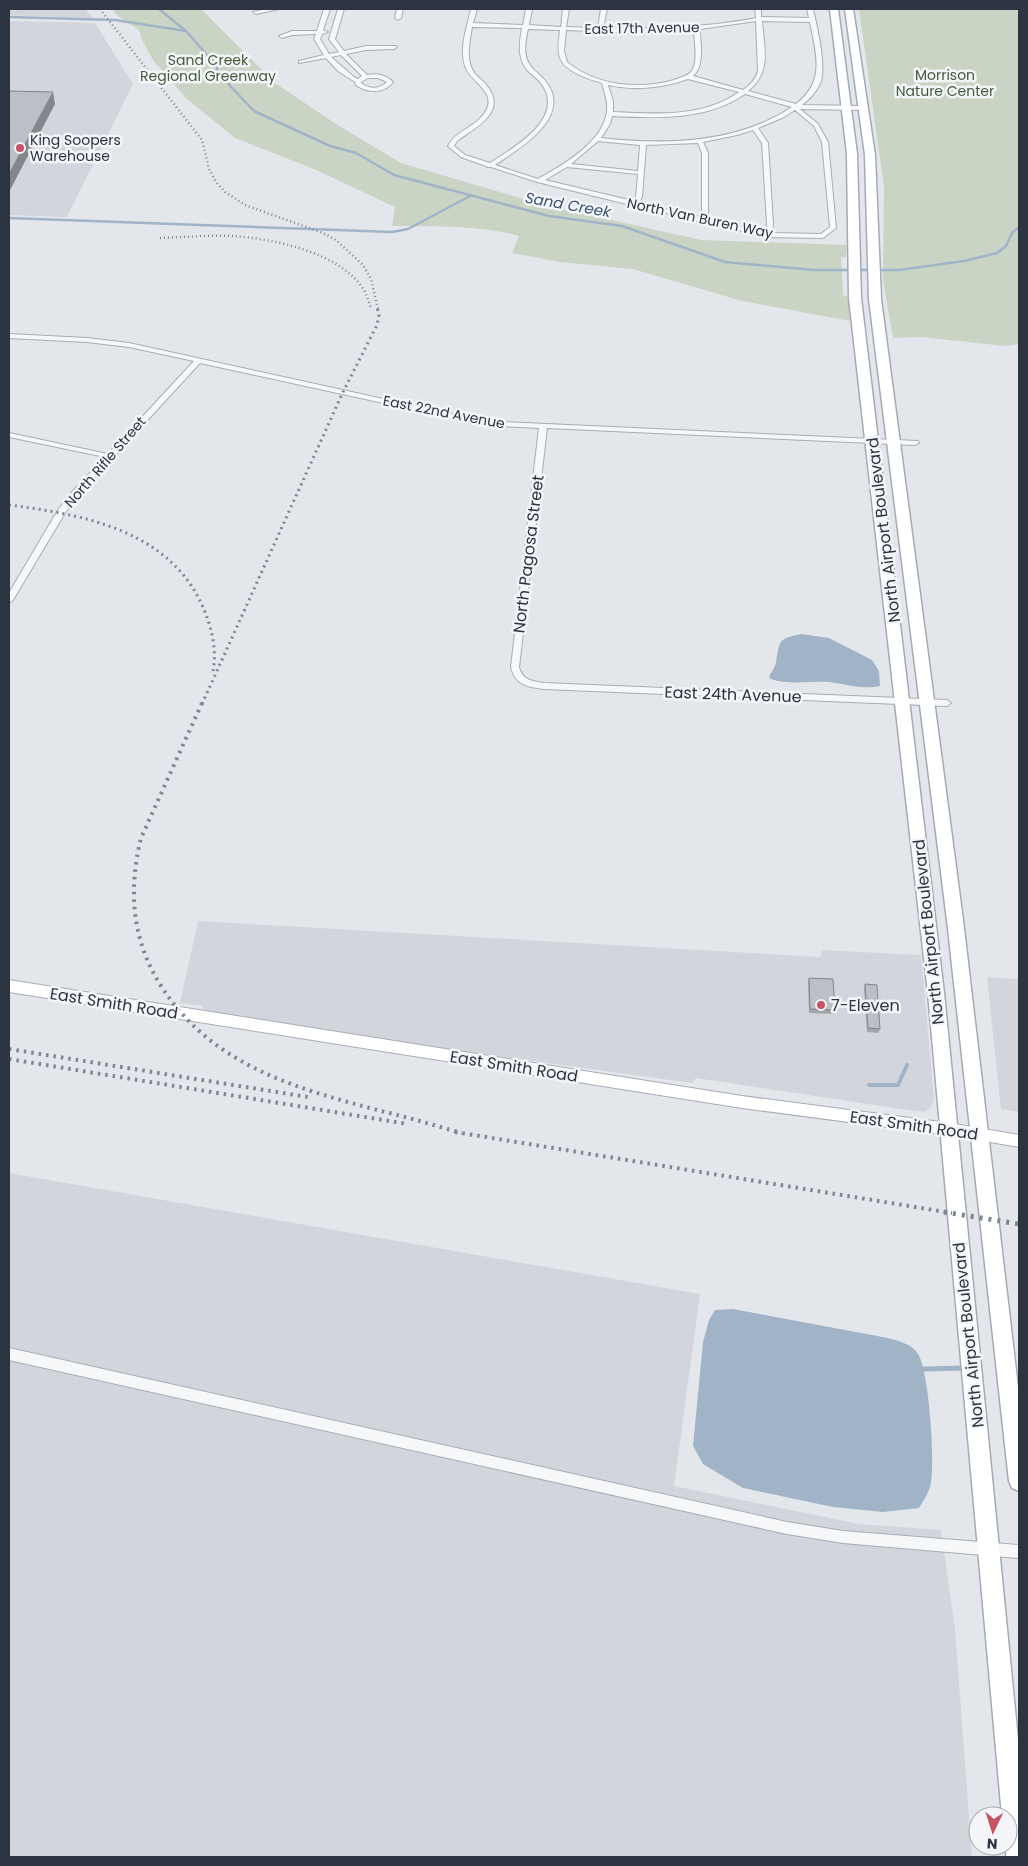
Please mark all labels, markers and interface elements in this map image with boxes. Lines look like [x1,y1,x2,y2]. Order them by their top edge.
street label: East 17th Avenue [584,17,700,39]
park label: Sand Creek Regional Greenway [140,50,276,86]
park label: Morrison Nature Center [896,65,994,101]
place label: King Soopers Warehouse [30,130,121,166]
marker: King Soopers Warehouse [14,142,26,154]
water label: Sand Creek [524,187,614,223]
street label: North Van Buren Way [625,193,775,243]
street label: East 22nd Avenue [381,390,507,434]
street label: North Rifle Street [60,412,150,512]
street label: North Airport Boulevard [861,436,906,624]
street label: North Pagosa Street [507,473,550,634]
street label: East 24th Avenue [664,681,802,708]
street label: North Airport Boulevard [907,838,950,1026]
street label: East Smith Road [48,982,180,1025]
place label: 7-Eleven [831,994,900,1017]
marker: 7-Eleven [815,999,827,1011]
street label: East Smith Road [448,1045,580,1088]
street label: East Smith Road [848,1105,980,1146]
street label: North Airport Boulevard [947,1241,990,1429]
north arrow [968,1806,1018,1856]
text: N [986,1834,998,1854]

